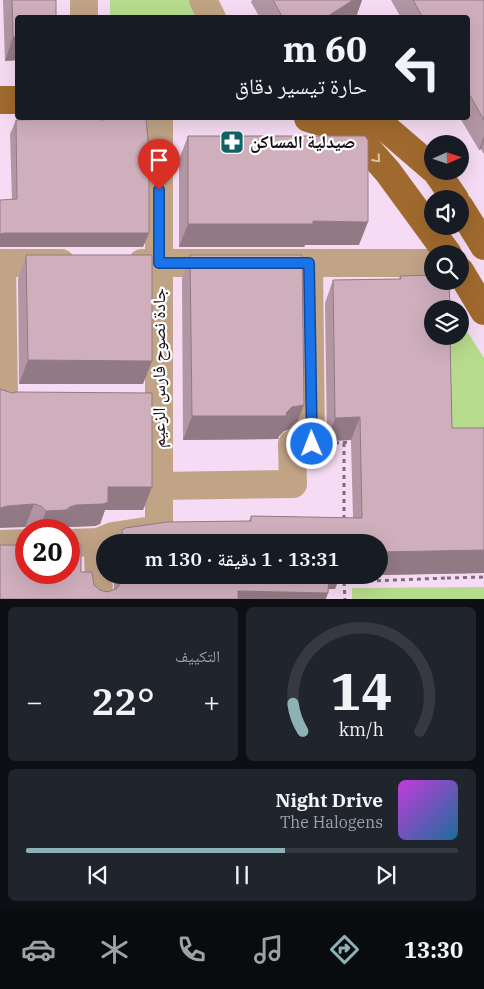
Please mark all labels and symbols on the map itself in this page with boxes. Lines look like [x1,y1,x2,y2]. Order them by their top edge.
pharmacy icon: صيدلية المساكن [219,129,245,155]
place label: صيدلية المساكن [250,130,355,153]
north arrow [424,135,469,180]
pin [138,139,180,190]
one-way arrow [371,154,380,163]
street label: جادة نصوح فارس الزعيم [147,288,171,448]
position arrow [285,417,337,469]
speed limit sign: 20 [15,519,80,584]

